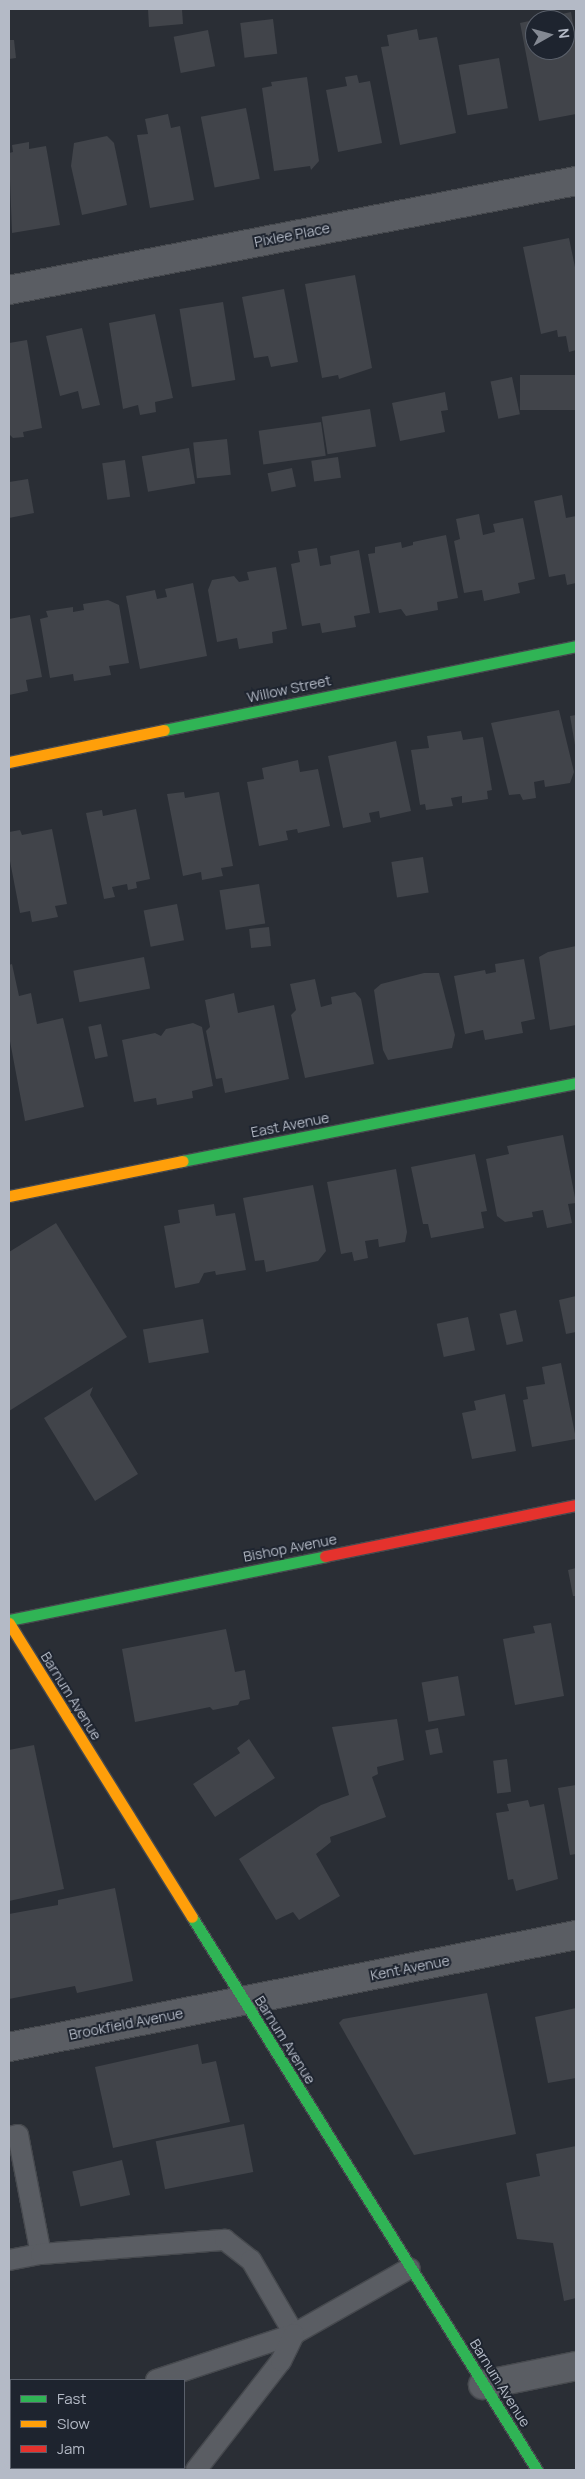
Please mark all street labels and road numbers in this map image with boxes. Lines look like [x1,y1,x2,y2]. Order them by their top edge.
street label: Pixlee Place [253,219,331,251]
street label: Willow Street [246,672,332,706]
street label: East Avenue [249,1109,331,1141]
street label: Bishop Avenue [242,1531,338,1565]
street label: Barnum Avenue [37,1649,105,1743]
street label: Kent Avenue [369,1952,451,1984]
street label: Barnum Avenue [251,1993,319,2087]
street label: Brookfield Avenue [68,2005,184,2043]
street label: Barnum Avenue [466,2336,534,2430]

